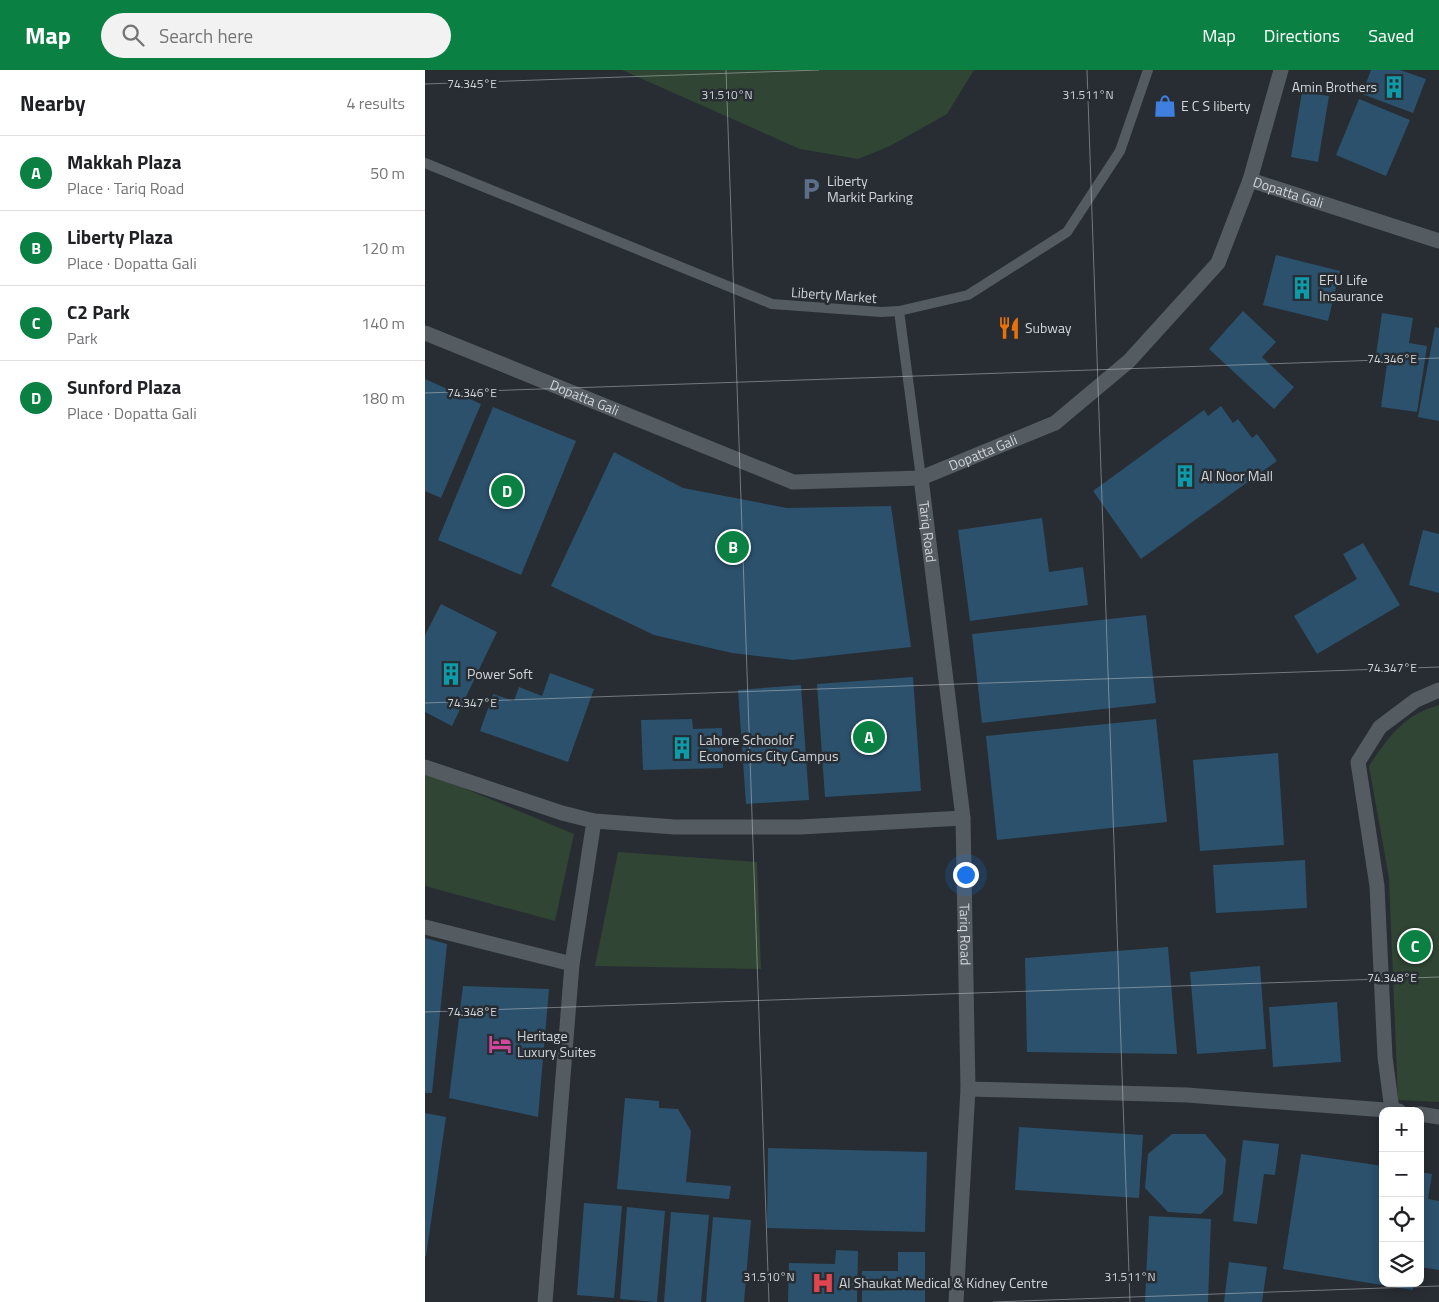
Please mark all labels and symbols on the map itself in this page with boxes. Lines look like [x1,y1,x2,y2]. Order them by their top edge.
text: 74.345°E [447,74,497,93]
building icon: Amin Brothers [1381,74,1407,100]
place label: Amin Brothers [1292,76,1377,97]
text: 31.510°N [701,85,753,104]
text: 31.511°N [1062,85,1114,104]
shop icon: E C S liberty [1152,93,1178,119]
place label: E C S liberty [1181,95,1251,116]
place label: Liberty Markit Parking [827,170,913,207]
street label: Dopatta Gali [1251,171,1326,213]
parking icon: Liberty Markit Parking [798,176,824,202]
place label: EFU Life Insaurance [1319,269,1383,306]
building icon: EFU Life Insaurance [1289,275,1315,301]
street label: Liberty Market [790,281,878,308]
restaurant icon: Subway [996,315,1022,341]
place label: Subway [1025,317,1072,338]
text: 74.346°E [1367,349,1417,368]
street label: Dopatta Gali [547,374,622,420]
text: 74.346°E [447,383,497,402]
street label: Dopatta Gali [945,429,1020,476]
building icon: Al Noor Mall [1172,463,1198,489]
place label: Al Noor Mall [1201,465,1273,486]
pin: D [491,472,523,510]
street label: Tariq Road [914,500,942,564]
pin: B [717,528,749,566]
text: 74.347°E [1367,658,1417,677]
building icon: Power Soft [438,661,464,687]
place label: Power Soft [467,663,533,684]
text: 74.347°E [447,693,497,712]
pin: A [853,718,885,756]
place label: Lahore Schoolof Economics City Campus [699,729,839,766]
building icon: Lahore Schoolof Economics City Campus [669,735,695,761]
your location [953,862,979,888]
street label: Tariq Road [955,903,977,966]
pin: C [1399,927,1431,965]
text: 74.348°E [1367,968,1417,987]
text: 74.348°E [447,1002,497,1021]
place label: Heritage Luxury Suites [517,1025,596,1062]
hotel icon: Heritage Luxury Suites [487,1031,513,1057]
text: 31.510°N [743,1267,795,1286]
text: 31.511°N [1104,1267,1156,1286]
hospital icon: Al Shaukat Medical & Kidney Centre [810,1270,836,1296]
place label: Al Shaukat Medical & Kidney Centre [839,1272,1048,1293]

